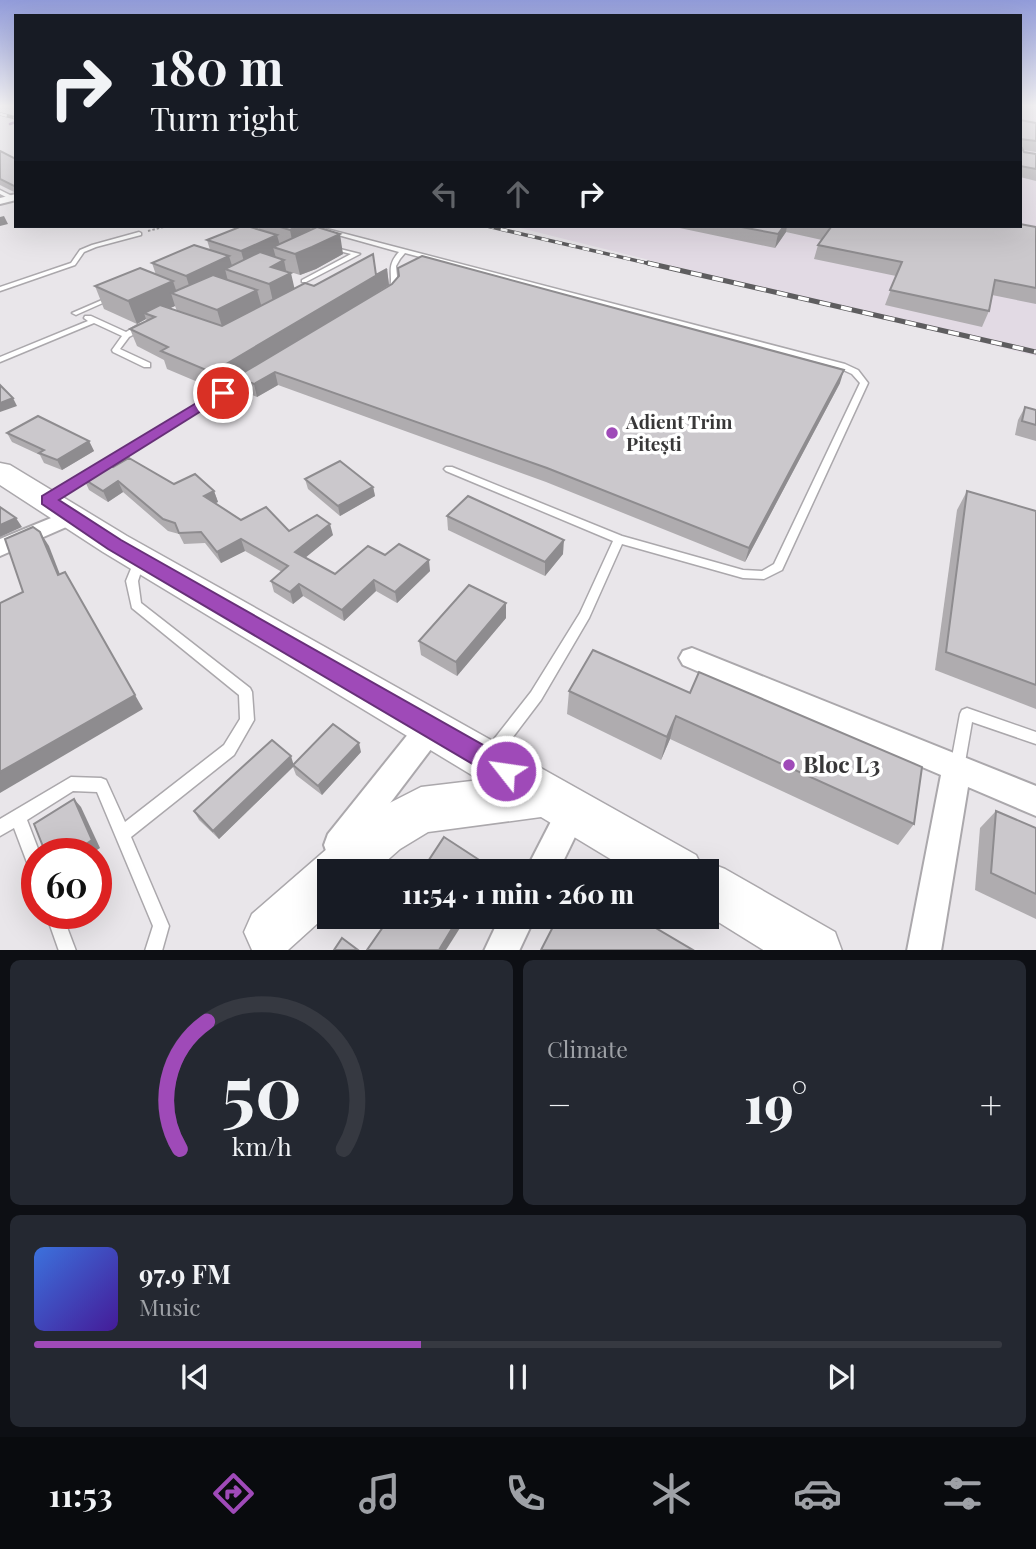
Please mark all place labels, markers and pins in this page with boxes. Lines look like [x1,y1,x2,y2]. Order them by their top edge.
pin [193,363,253,423]
place label: Adient Trim Pitești [625,408,732,456]
marker: Adient Trim Pitești [604,425,620,441]
place label: Bloc L3 [803,748,880,779]
marker: Bloc L3 [781,757,797,773]

